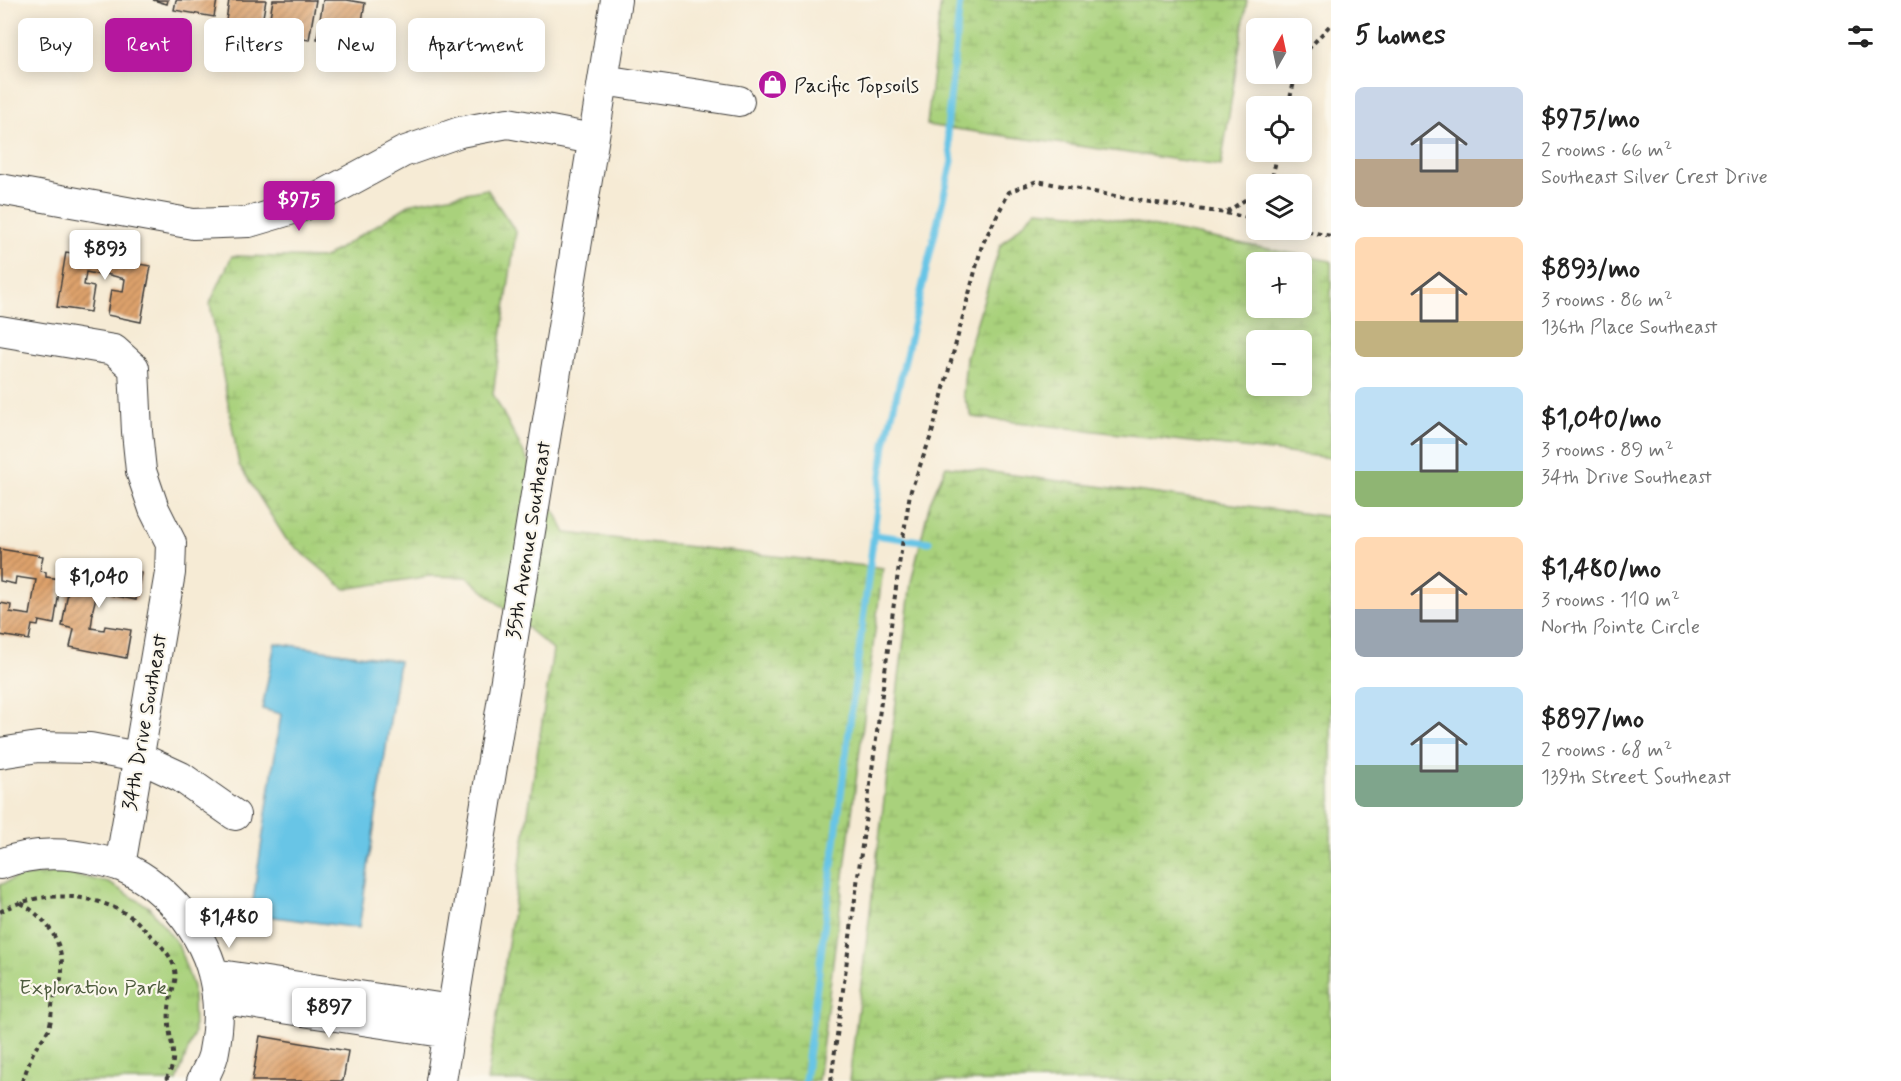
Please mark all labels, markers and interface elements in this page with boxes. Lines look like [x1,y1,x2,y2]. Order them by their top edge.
chip: Buy [18,18,93,72]
chip: Rent [105,18,192,72]
chip: Filters [204,18,304,72]
chip: New [316,18,396,72]
chip: Apartment [408,18,545,72]
north arrow [1246,18,1312,84]
map controls [1246,18,1312,396]
text: 5 homes [1355,19,1446,53]
icon: filters [1844,20,1877,53]
shop icon: Pacific Topsoils [757,69,789,101]
place label: Pacific Topsoils [794,72,919,100]
button: locate [1246,96,1312,162]
text: $975/mo [1541,103,1640,137]
icon: home [1403,111,1475,183]
text: 2 rooms · 66 m² [1541,137,1672,164]
text: Southeast Silver Crest Drive [1541,164,1768,191]
button: layers [1246,174,1312,240]
pin: $975 [263,181,335,232]
text: $975 [278,187,320,214]
pin: $893 [69,230,141,281]
text: $893 [83,236,127,263]
button: + [1246,252,1312,318]
text: $893/mo [1541,253,1640,287]
icon: home [1403,261,1475,333]
text: 3 rooms · 86 m² [1541,287,1673,314]
text: 136th Place Southeast [1541,314,1718,341]
button: − [1246,330,1312,396]
text: $1,040/mo [1541,403,1661,437]
icon: home [1403,411,1475,483]
text: 3 rooms · 89 m² [1541,437,1674,464]
street label: 35th Avenue Southeast [500,439,559,641]
text: 34th Drive Southeast [1541,464,1712,491]
text: $1,480/mo [1541,553,1661,587]
pin: $1,040 [50,558,148,609]
icon: home [1403,561,1475,633]
text: $1,040 [69,564,129,591]
text: 3 rooms · 110 m² [1541,587,1680,614]
text: North Pointe Circle [1541,614,1700,641]
street label: 34th Drive Southeast [116,631,174,813]
text: $897/mo [1541,703,1644,737]
icon: home [1403,711,1475,783]
text: 2 rooms · 68 m² [1541,737,1672,764]
text: 139th Street Southeast [1541,764,1731,791]
pin: $1,480 [180,898,278,949]
text: $1,480 [199,904,259,931]
park label: Exploration Park [19,974,167,1002]
pin: $897 [293,988,365,1039]
text: $897 [306,994,352,1021]

